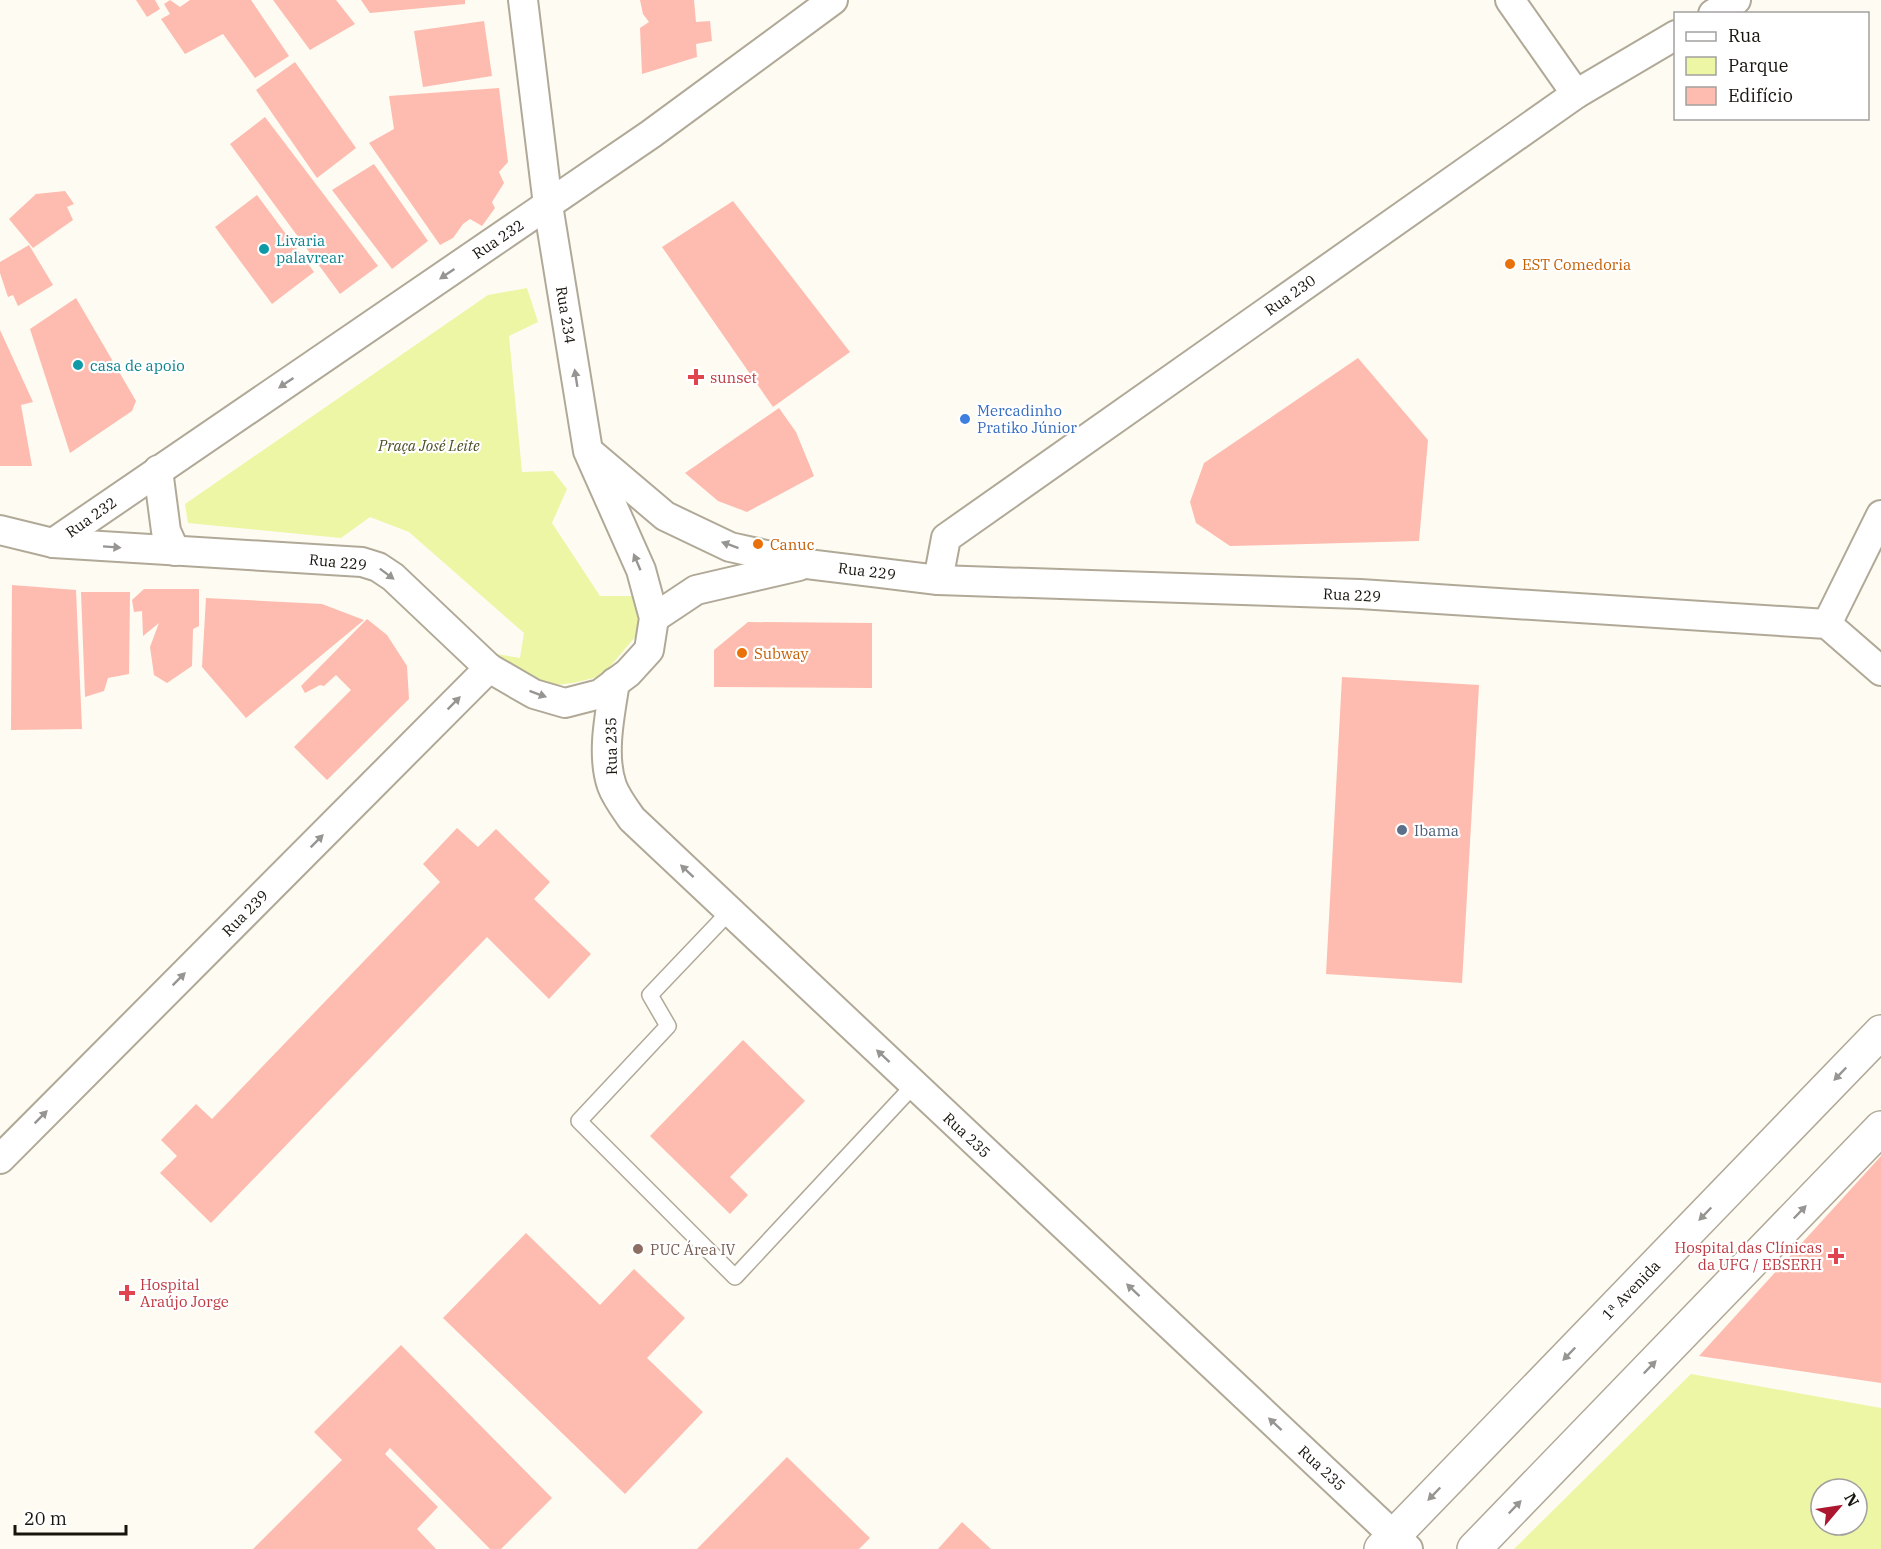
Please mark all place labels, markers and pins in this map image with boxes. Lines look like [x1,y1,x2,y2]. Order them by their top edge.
place label: Livaria palavrear [276,231,344,267]
marker: Livaria palavrear [257,242,271,256]
place label: EST Comedoria [1522,255,1631,274]
marker: EST Comedoria [1503,257,1517,271]
place label: casa de apoio [90,356,185,375]
marker: casa de apoio [71,358,85,372]
marker: sunset [687,368,705,386]
place label: sunset [710,368,757,387]
place label: Mercadinho Pratiko Júnior [977,401,1077,437]
marker: Mercadinho Pratiko Júnior [958,412,972,426]
place label: Canuc [770,535,815,554]
marker: Canuc [751,537,765,551]
place label: Subway [754,644,809,663]
marker: Subway [735,646,749,660]
place label: Ibama [1414,821,1459,840]
marker: Ibama [1395,823,1409,837]
place label: Hospital das Clínicas da UFG / EBSERH [1674,1238,1822,1274]
place label: PUC Área IV [650,1240,736,1259]
marker: PUC Área IV [631,1242,645,1256]
marker: Hospital das Clínicas da UFG / EBSERH [1827,1247,1845,1265]
place label: Hospital Araújo Jorge [140,1275,229,1311]
marker: Hospital Araújo Jorge [118,1284,136,1302]

